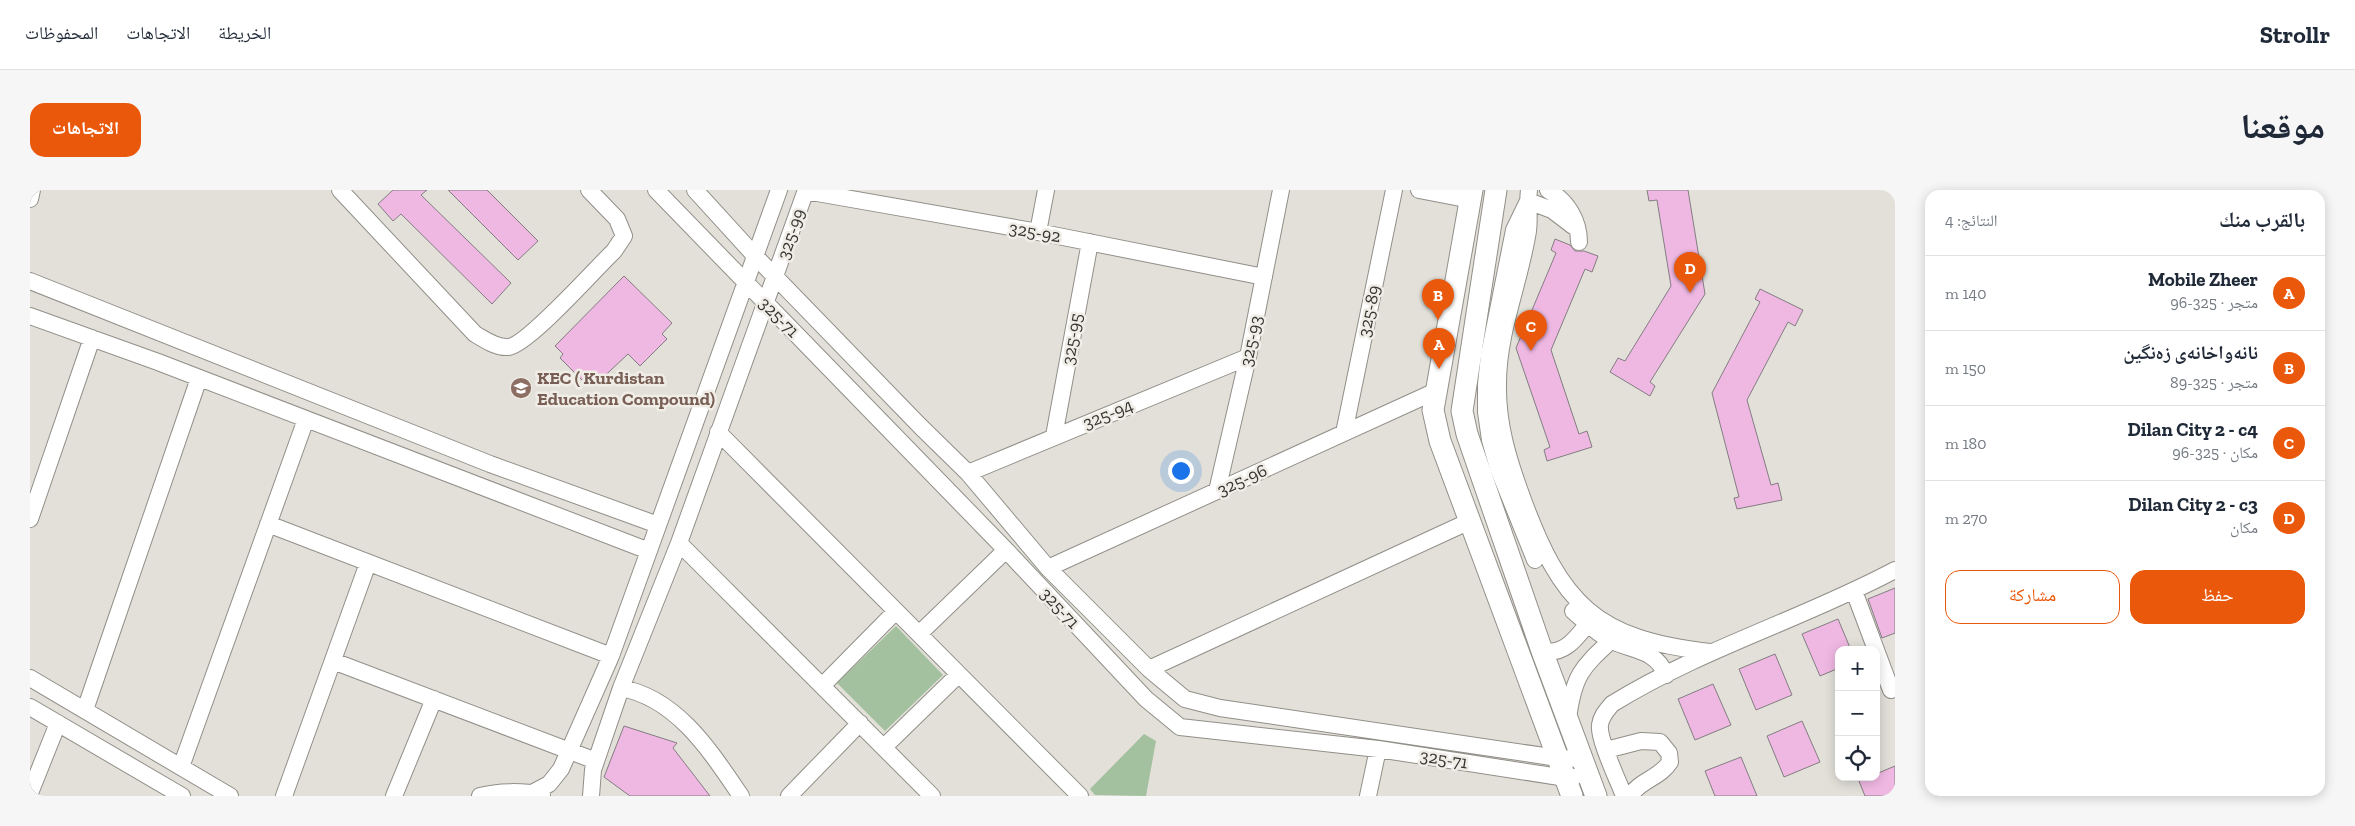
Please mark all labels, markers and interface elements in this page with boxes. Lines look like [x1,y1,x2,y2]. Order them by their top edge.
text: Strollr [2260,20,2330,49]
text: المحفوظات [25,22,98,44]
text: الاتجاهات [126,22,190,44]
text: الخريطة [218,22,271,44]
button: الاتجاهات [30,103,141,157]
text: موقعنا [2240,105,2325,147]
street label: 325-99 [772,206,810,262]
text: بالقرب منك [2219,207,2305,232]
text: النتائج: 4 [1945,211,1998,230]
street label: 325-92 [1007,217,1063,247]
pin: D [1674,252,1706,293]
text: Mobile Zheer [2148,268,2258,291]
pin: B [1422,279,1454,320]
street label: 325-89 [1353,283,1385,339]
text: 140 m [1945,284,1986,303]
text: A [2284,284,2295,303]
street label: 325-71 [754,292,804,342]
text: متجر · 325-96 [2170,293,2258,312]
pin: C [1515,310,1547,351]
street label: 325-95 [1057,311,1087,367]
street label: 325-93 [1235,313,1267,369]
pin: A [1423,328,1455,369]
text: نانەواخانەی زەنگین [2123,341,2258,364]
text: 150 m [1945,359,1986,378]
text: B [2284,359,2294,378]
place label: KEC ( Kurdistan Education Compound) [537,367,715,410]
text: متجر · 325-89 [2170,373,2258,392]
school or university icon: KEC ( Kurdistan Education Compound) [509,376,533,400]
street label: 325-94 [1080,394,1137,434]
text: Dilan City 2 - c4 [2128,418,2258,441]
text: 180 m [1945,434,1986,453]
text: C [2284,434,2294,453]
text: مكان · 325-96 [2172,443,2258,462]
your location [1168,458,1194,484]
street label: 325-96 [1214,459,1270,501]
text: Dilan City 2 - c3 [2128,493,2258,516]
text: 270 m [1945,509,1987,528]
text: D [2283,509,2295,528]
text: مكان [2230,518,2258,537]
button: مشاركة [1945,570,2120,624]
button: حفظ [2130,570,2305,624]
street label: 325-71 [1035,583,1085,633]
map controls [1835,646,1880,781]
button: + [1835,646,1880,691]
button: − [1835,691,1880,736]
button: locate [1835,736,1880,781]
street label: 325-71 [1418,744,1470,774]

